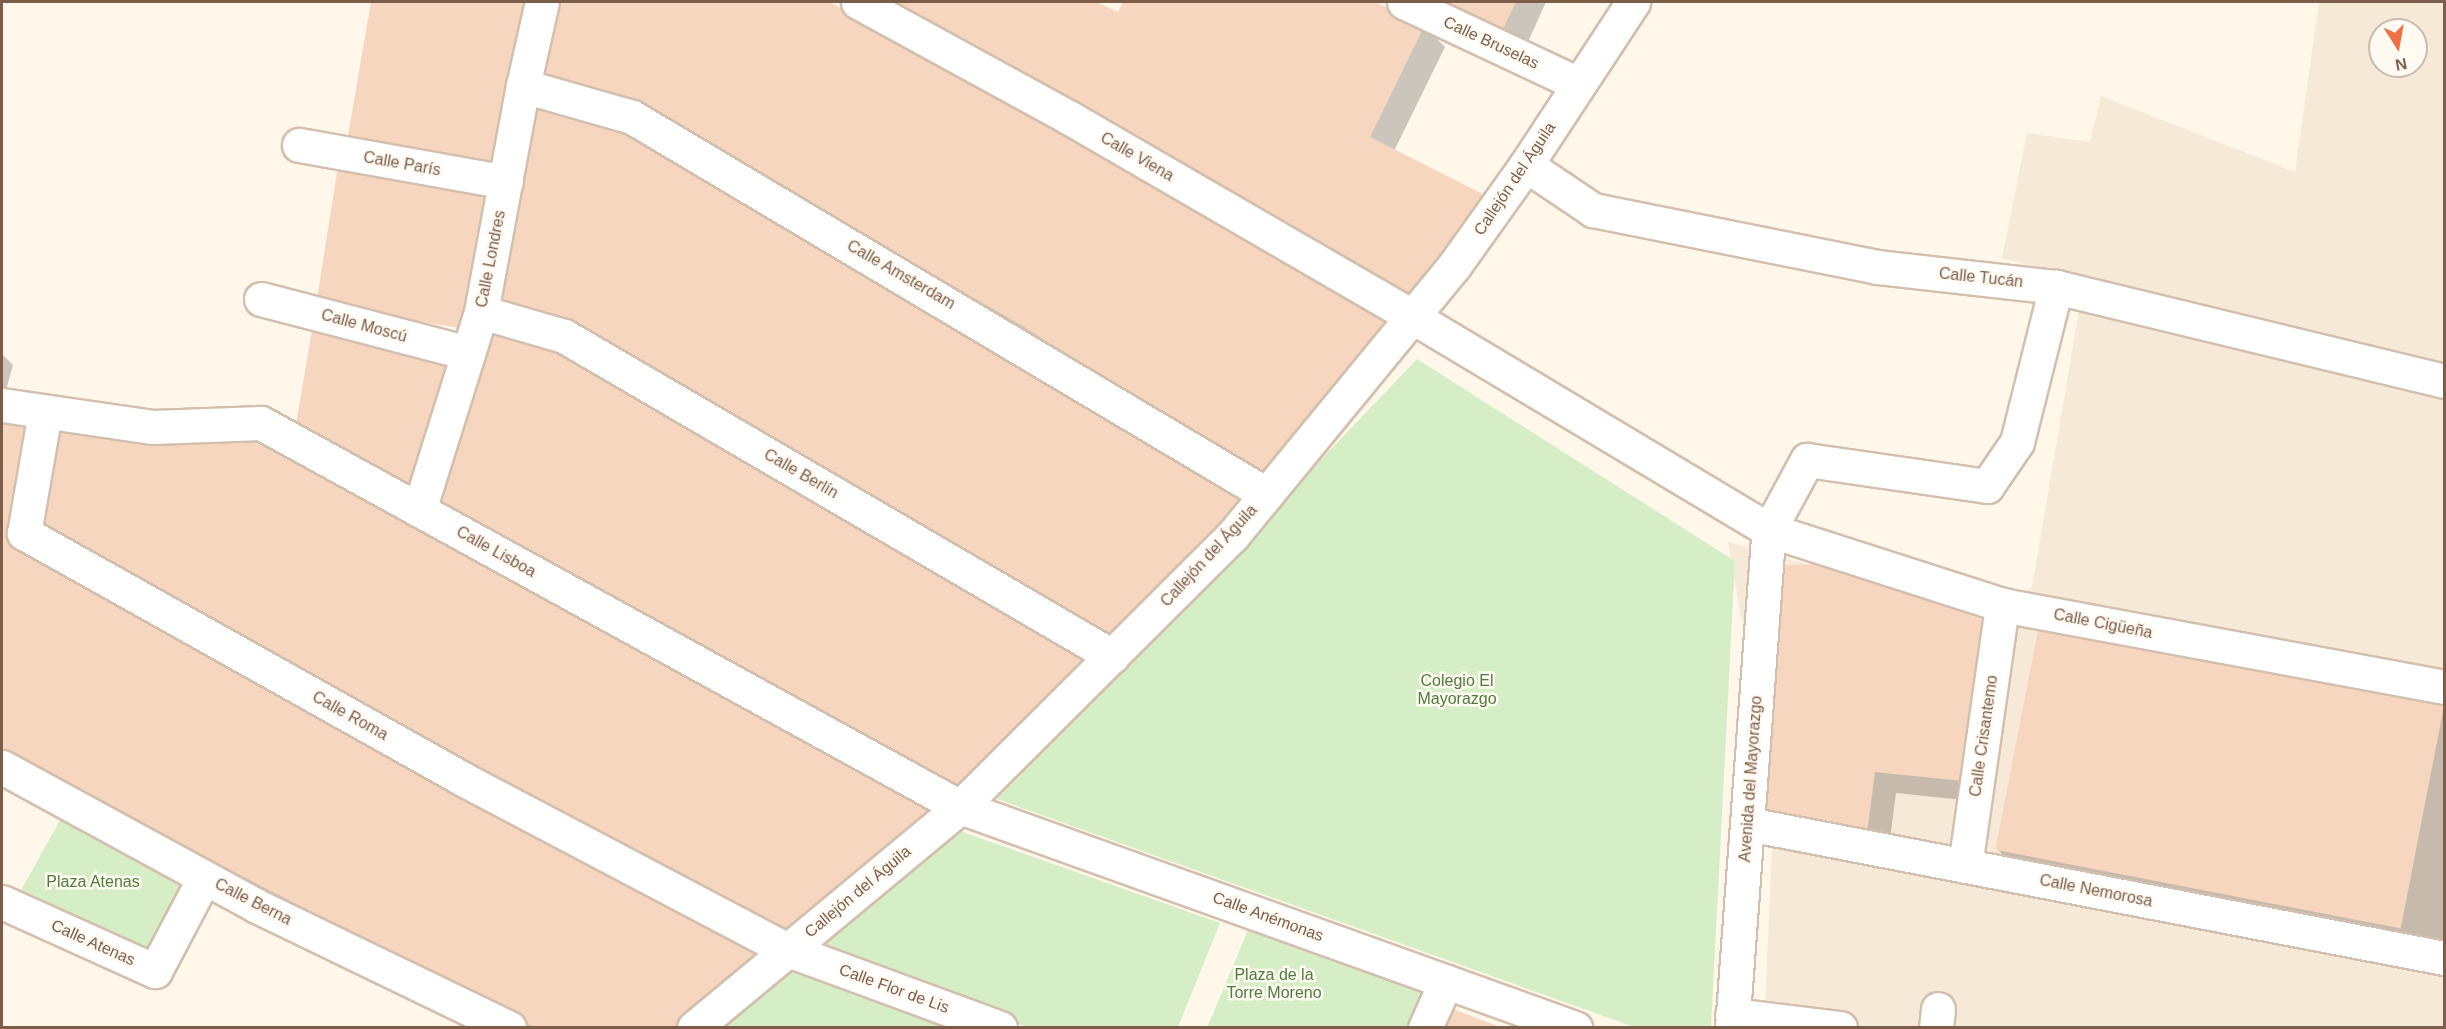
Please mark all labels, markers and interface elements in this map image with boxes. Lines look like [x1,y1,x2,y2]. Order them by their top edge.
street label: Calle Bruselas [1440,13,1542,73]
north arrow [2368,18,2428,78]
text: N [2394,55,2408,74]
street label: Callejón del Águila [1470,119,1560,239]
street label: Calle Viena [1097,128,1177,186]
street label: Calle París [362,148,442,180]
street label: Calle Londres [472,209,510,309]
street label: Calle Amsterdam [843,236,959,314]
street label: Calle Tucán [1938,264,2024,292]
street label: Calle Moscú [319,305,409,347]
street label: Calle Berlín [760,445,842,503]
street label: Callejón del Águila [1157,501,1261,611]
street label: Calle Lisboa [453,522,539,582]
street label: Calle Cigüeña [2052,605,2154,643]
park label: Colegio El Mayorazgo [1417,671,1497,709]
street label: Calle Crisantemo [1966,674,2002,798]
street label: Calle Roma [309,687,391,745]
street label: Avenida del Mayorazgo [1736,695,1766,863]
street label: Callejón del Águila [801,842,915,942]
street label: Calle Nemorosa [2038,871,2154,911]
park label: Plaza Atenas [46,872,140,892]
street label: Calle Berna [211,874,295,930]
street label: Calle Anémonas [1210,888,1326,946]
street label: Calle Atenas [48,916,138,970]
street label: Calle Flor de Lis [836,960,952,1018]
park label: Plaza de la Torre Moreno [1226,965,1322,1003]

